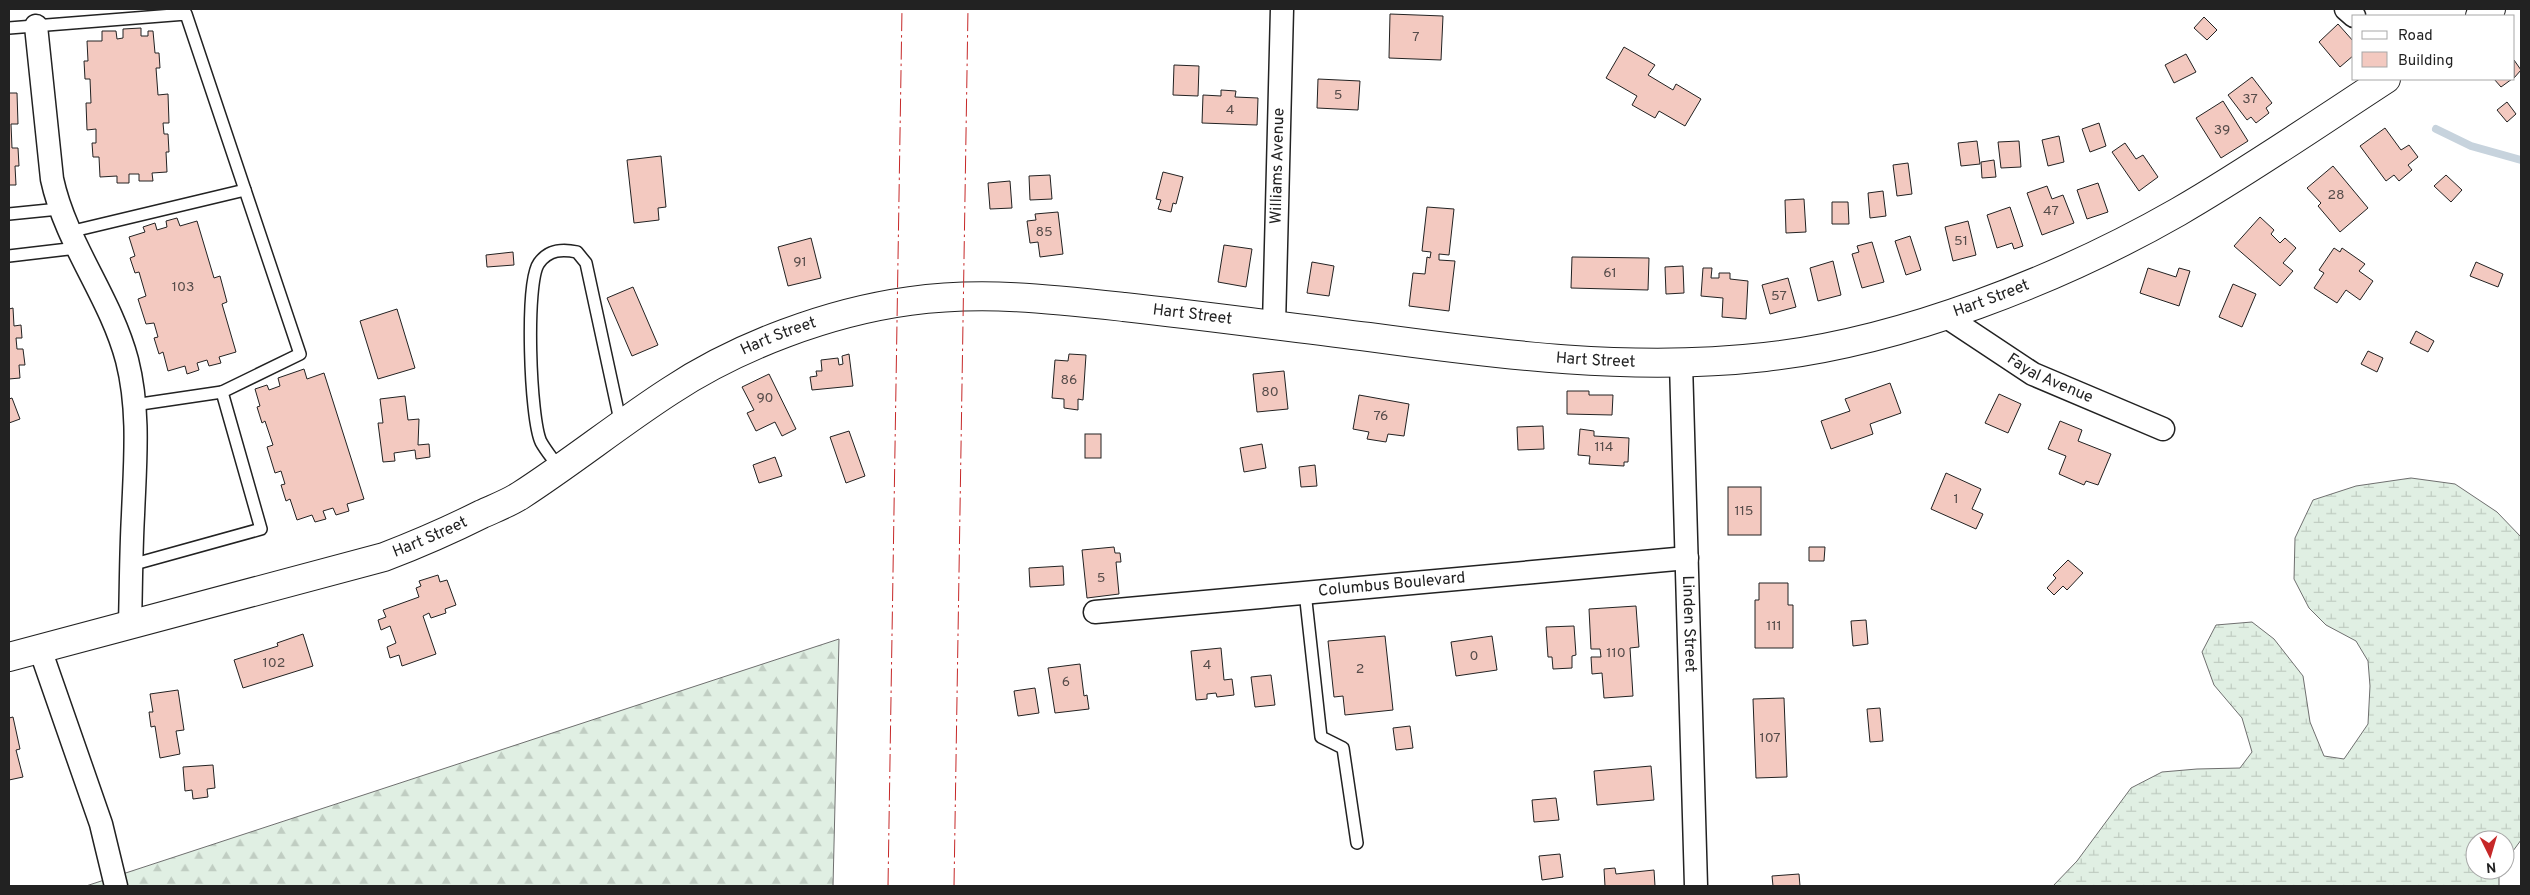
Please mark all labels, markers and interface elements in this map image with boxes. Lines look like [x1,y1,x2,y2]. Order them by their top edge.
legend [2352,15,2515,80]
text: Road [2398,27,2433,46]
house number: 7 [1412,29,1420,46]
text: Building [2398,52,2453,71]
house number: 5 [1334,87,1342,104]
house number: 37 [2242,91,2258,108]
house number: 4 [1226,102,1234,119]
street label: Williams Avenue [1267,108,1289,224]
house number: 39 [2214,122,2230,139]
house number: 28 [2327,187,2345,204]
house number: 47 [2043,203,2059,220]
house number: 85 [1035,224,1053,241]
house number: 51 [1954,233,1968,250]
house number: 91 [793,254,807,271]
house number: 61 [1603,265,1617,282]
street label: Hart Street [1951,275,2032,322]
house number: 103 [172,279,194,296]
house number: 57 [1771,288,1787,305]
street label: Hart Street [1152,300,1233,330]
street label: Hart Street [737,313,819,361]
street label: Hart Street [1555,349,1636,373]
street label: Fayal Avenue [2003,349,2096,408]
house number: 86 [1061,372,1077,389]
house number: 80 [1261,384,1279,401]
house number: 90 [756,390,774,407]
house number: 76 [1374,408,1388,425]
house number: 114 [1595,439,1613,456]
house number: 1 [1953,491,1959,508]
house number: 115 [1734,503,1754,520]
street label: Hart Street [390,513,471,563]
street label: Columbus Boulevard [1317,568,1466,602]
house number: 5 [1097,570,1105,587]
street label: Linden Street [1677,575,1700,673]
house number: 111 [1766,618,1782,635]
house number: 110 [1606,645,1626,662]
house number: 0 [1470,648,1479,665]
house number: 102 [263,655,285,672]
house number: 4 [1203,657,1211,674]
house number: 2 [1356,661,1364,678]
house number: 6 [1062,674,1070,691]
house number: 107 [1759,730,1781,747]
north arrow [2465,830,2515,880]
text: N [2485,858,2497,875]

